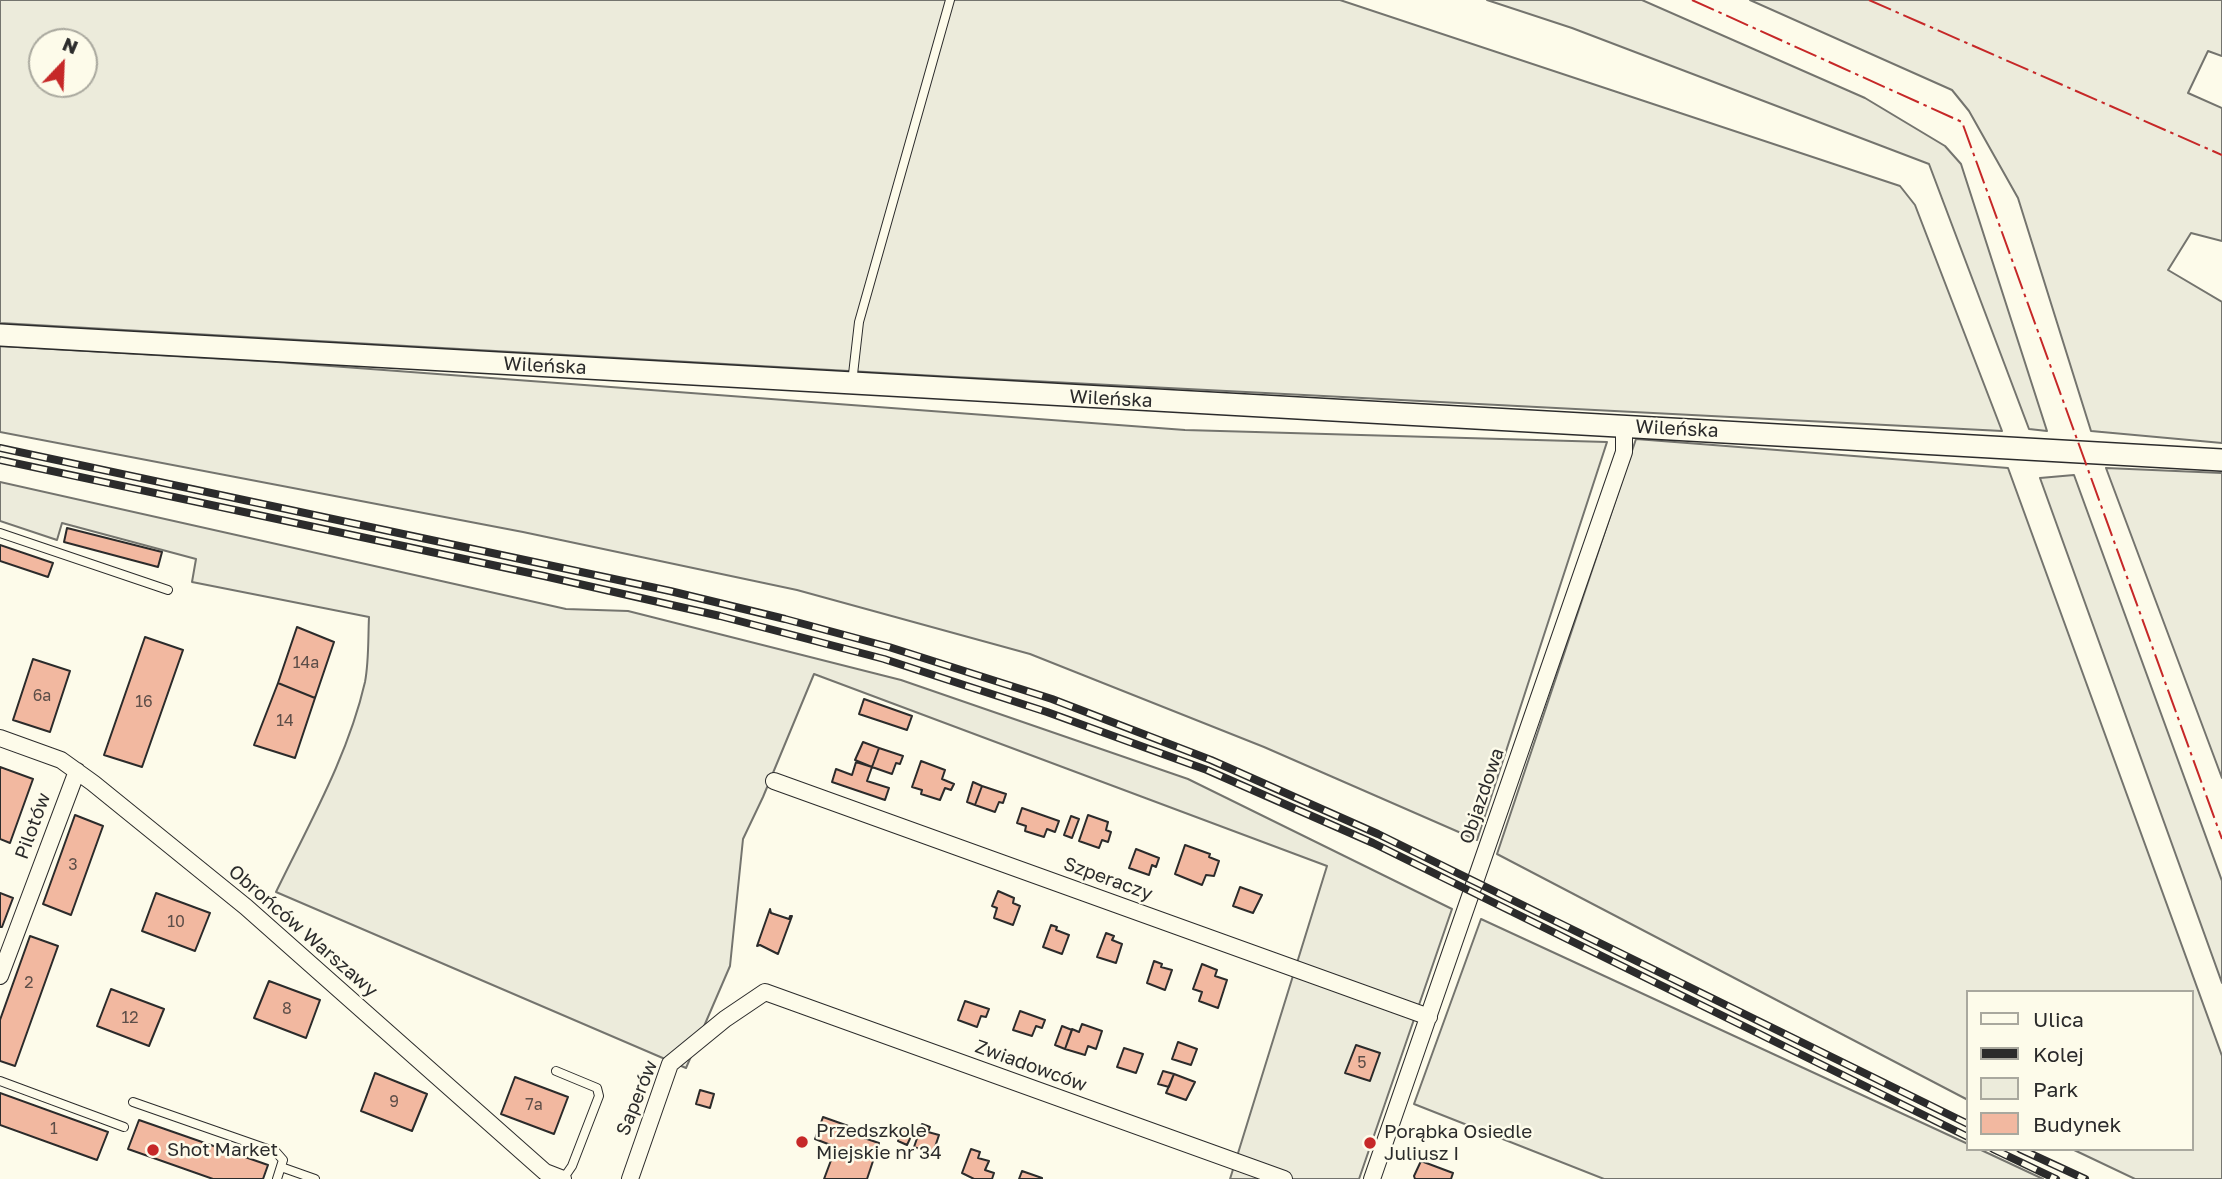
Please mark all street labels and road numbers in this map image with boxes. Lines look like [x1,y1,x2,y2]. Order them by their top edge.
street label: Wileńska [503,352,587,380]
street label: Wileńska [1069,385,1153,413]
street label: Wileńska [1635,415,1719,443]
street label: Objazdowa [1455,745,1509,847]
street label: Pilotów [10,790,56,862]
street label: Szperaczy [1060,852,1156,906]
street label: Obrońców Warszawy [224,860,382,1002]
street label: Zwiadowców [972,1035,1090,1097]
street label: Saperów [612,1057,662,1139]

